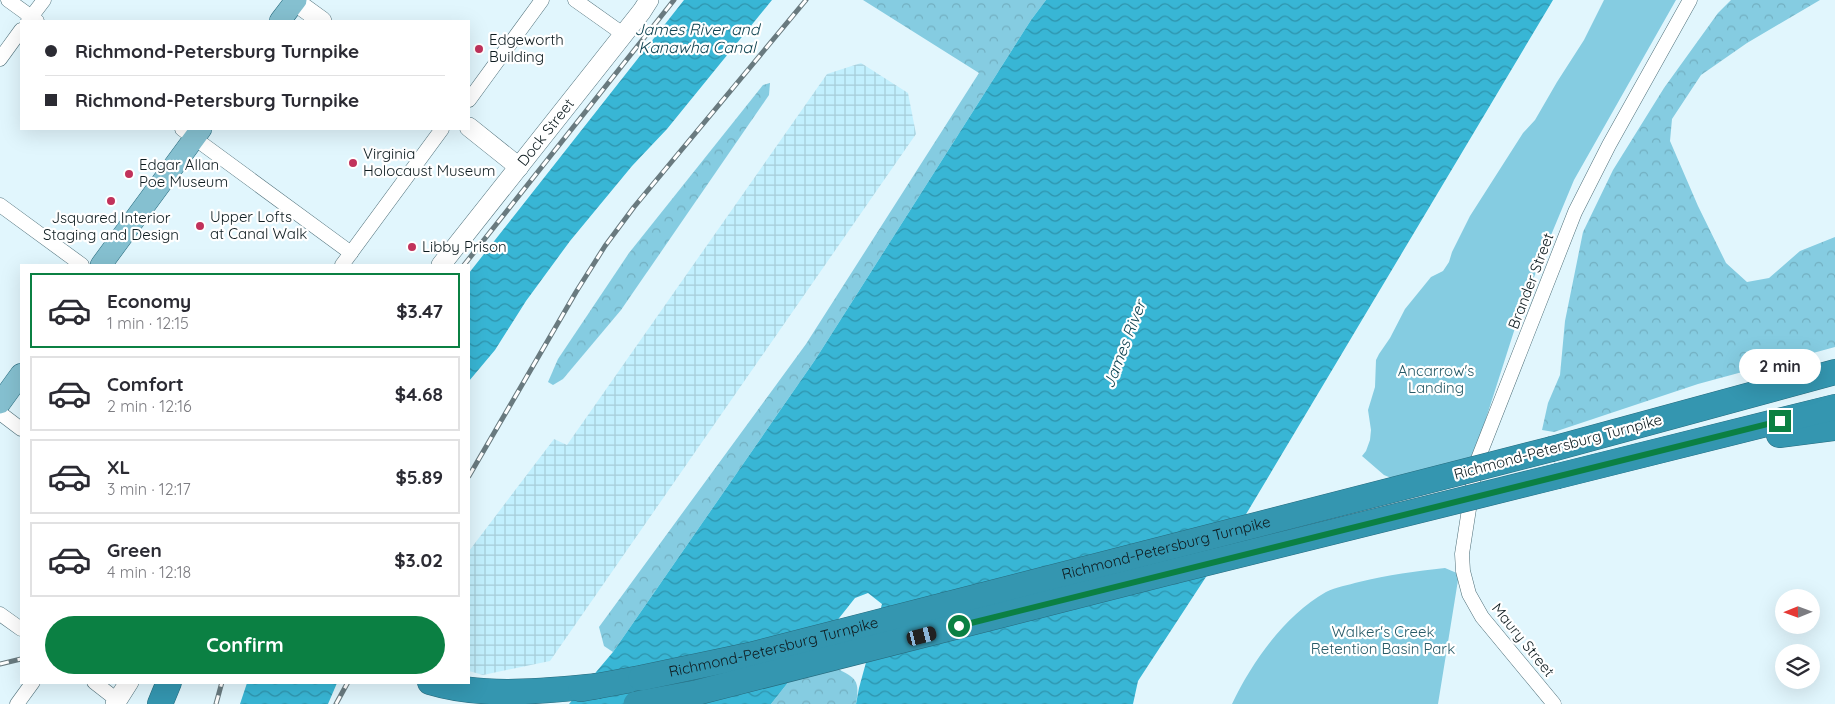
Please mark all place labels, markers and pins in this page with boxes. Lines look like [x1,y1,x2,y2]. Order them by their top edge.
place label: Edgeworth Building [489,30,564,66]
marker: Edgeworth Building [473,43,485,55]
place label: Virginia Holocaust Museum [363,144,495,180]
place label: Edgar Allan Poe Museum [139,155,228,191]
marker: Virginia Holocaust Museum [347,157,359,169]
marker: Edgar Allan Poe Museum [123,168,135,180]
marker: Jsquared Interior Staging and Design [105,195,117,207]
place label: Upper Lofts at Canal Walk [210,207,307,243]
place label: Jsquared Interior Staging and Design [43,208,179,244]
marker: Upper Lofts at Canal Walk [194,220,206,232]
place label: Libby Prison [422,237,507,256]
marker: Libby Prison [406,241,418,253]

